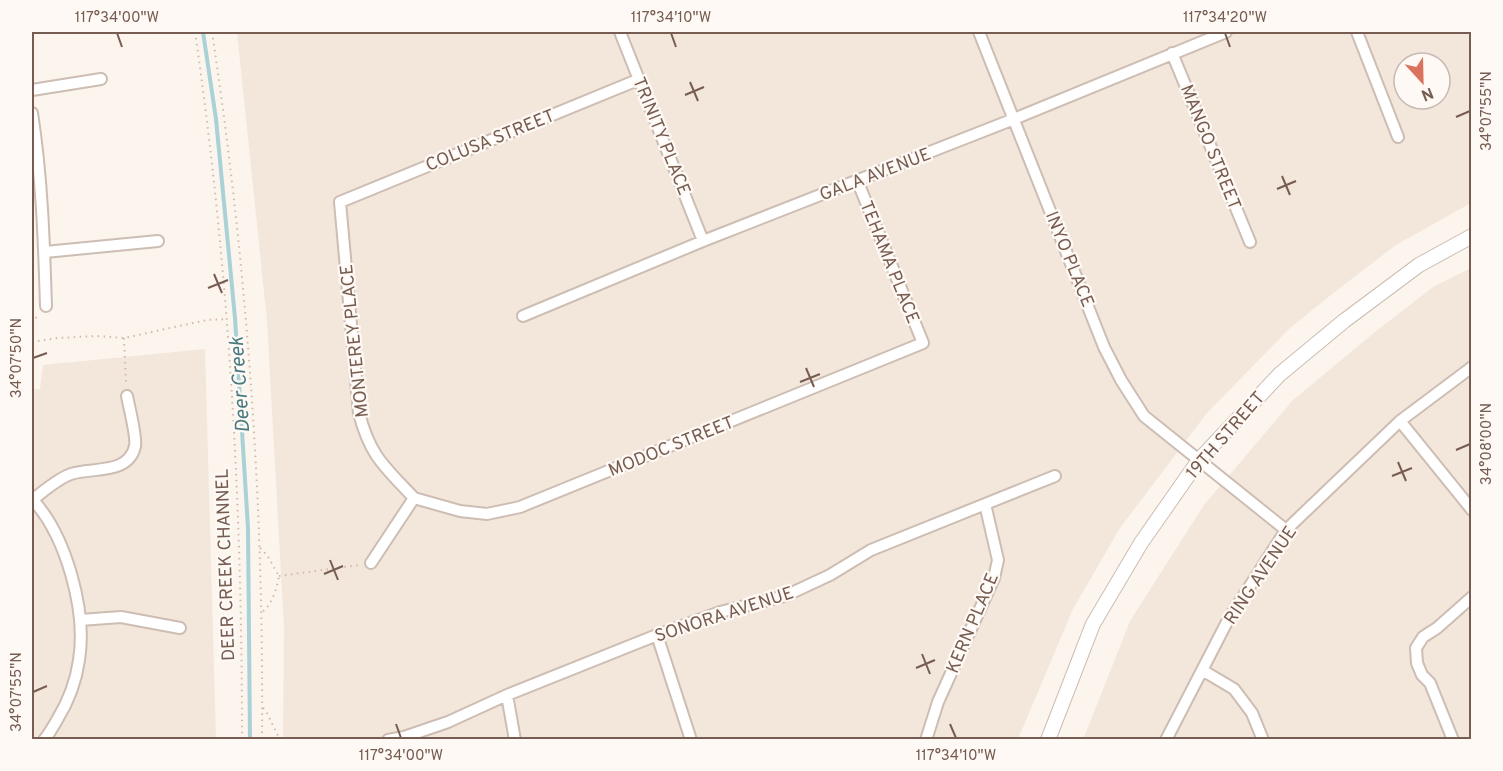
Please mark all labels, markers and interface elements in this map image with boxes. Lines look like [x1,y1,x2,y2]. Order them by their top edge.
text: 117°34'00"W [75,9,159,28]
text: 117°34'10"W [631,9,711,28]
text: 117°34'20"W [1183,9,1267,28]
north arrow [1392,51,1452,111]
text: 34°07'55"N [1478,71,1497,151]
street label: TRINITY PLACE [626,74,695,199]
street label: MANGO STREET [1174,81,1245,214]
text: N [1418,82,1436,104]
street label: COLUSA STREET [423,105,559,178]
street label: GALA AVENUE [816,144,935,207]
street label: TEHAMA PLACE [854,198,924,327]
street label: INYO PLACE [1039,208,1098,311]
street label: MONTEREY PLACE [336,263,375,419]
text: 34°07'50"N [8,318,27,398]
water label: Deer Creek [225,335,257,434]
street label: 19TH STREET [1182,387,1271,485]
text: 34°08'00"N [1478,403,1497,485]
street label: MODOC STREET [605,412,738,483]
street label: DEER CREEK CHANNEL [212,468,241,661]
street label: RING AVENUE [1220,522,1303,630]
street label: KERN PLACE [942,570,1005,677]
street label: SONORA AVENUE [652,582,797,649]
text: 34°07'55"N [8,652,27,732]
text: 117°34'00"W [359,747,443,766]
text: 117°34'10"W [916,747,996,766]

